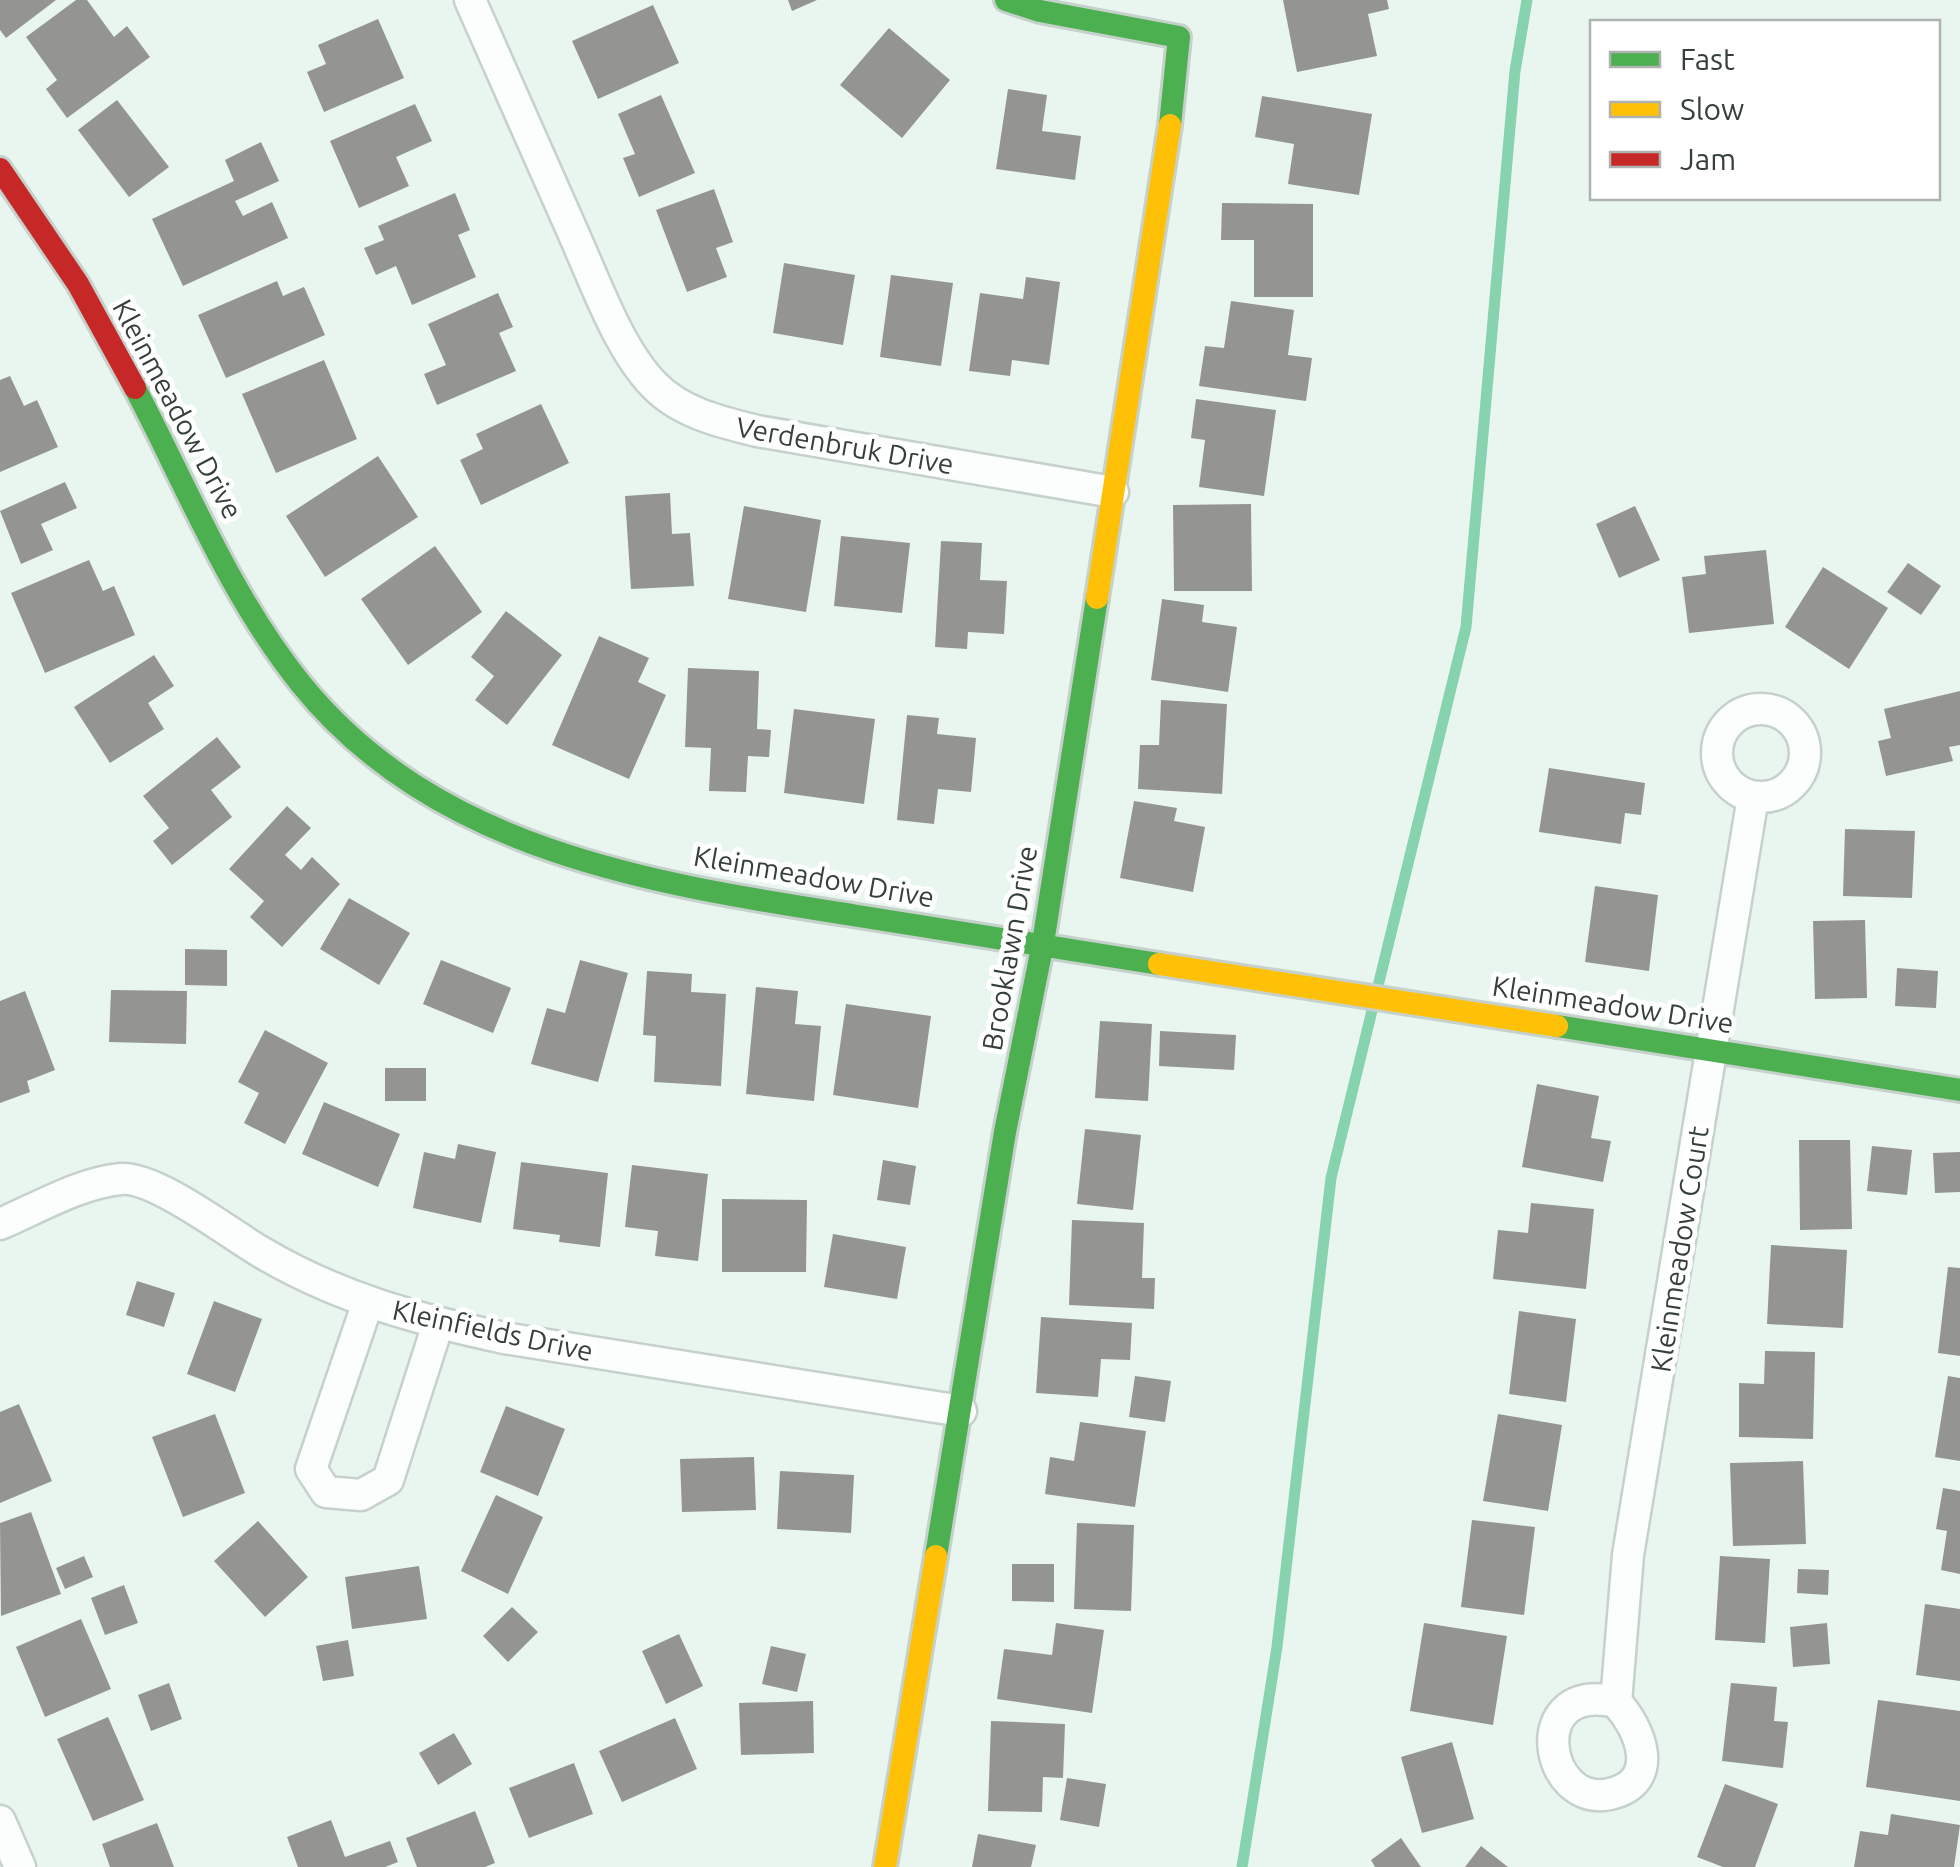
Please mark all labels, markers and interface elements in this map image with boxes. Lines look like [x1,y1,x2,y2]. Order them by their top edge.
legend [1590,20,1940,200]
text: Fast [1680,42,1735,76]
text: Slow [1680,92,1744,126]
text: Jam [1680,142,1736,176]
street label: Kleinmeadow Drive [107,294,249,524]
street label: Verdenbruk Drive [734,411,956,479]
street label: Kleinmeadow Drive [691,840,937,912]
street label: Brooklawn Drive [976,843,1042,1053]
street label: Kleinmeadow Drive [1490,970,1736,1038]
street label: Kleinmeadow Court [1644,1124,1714,1374]
street label: Kleinfields Drive [390,1294,596,1366]

